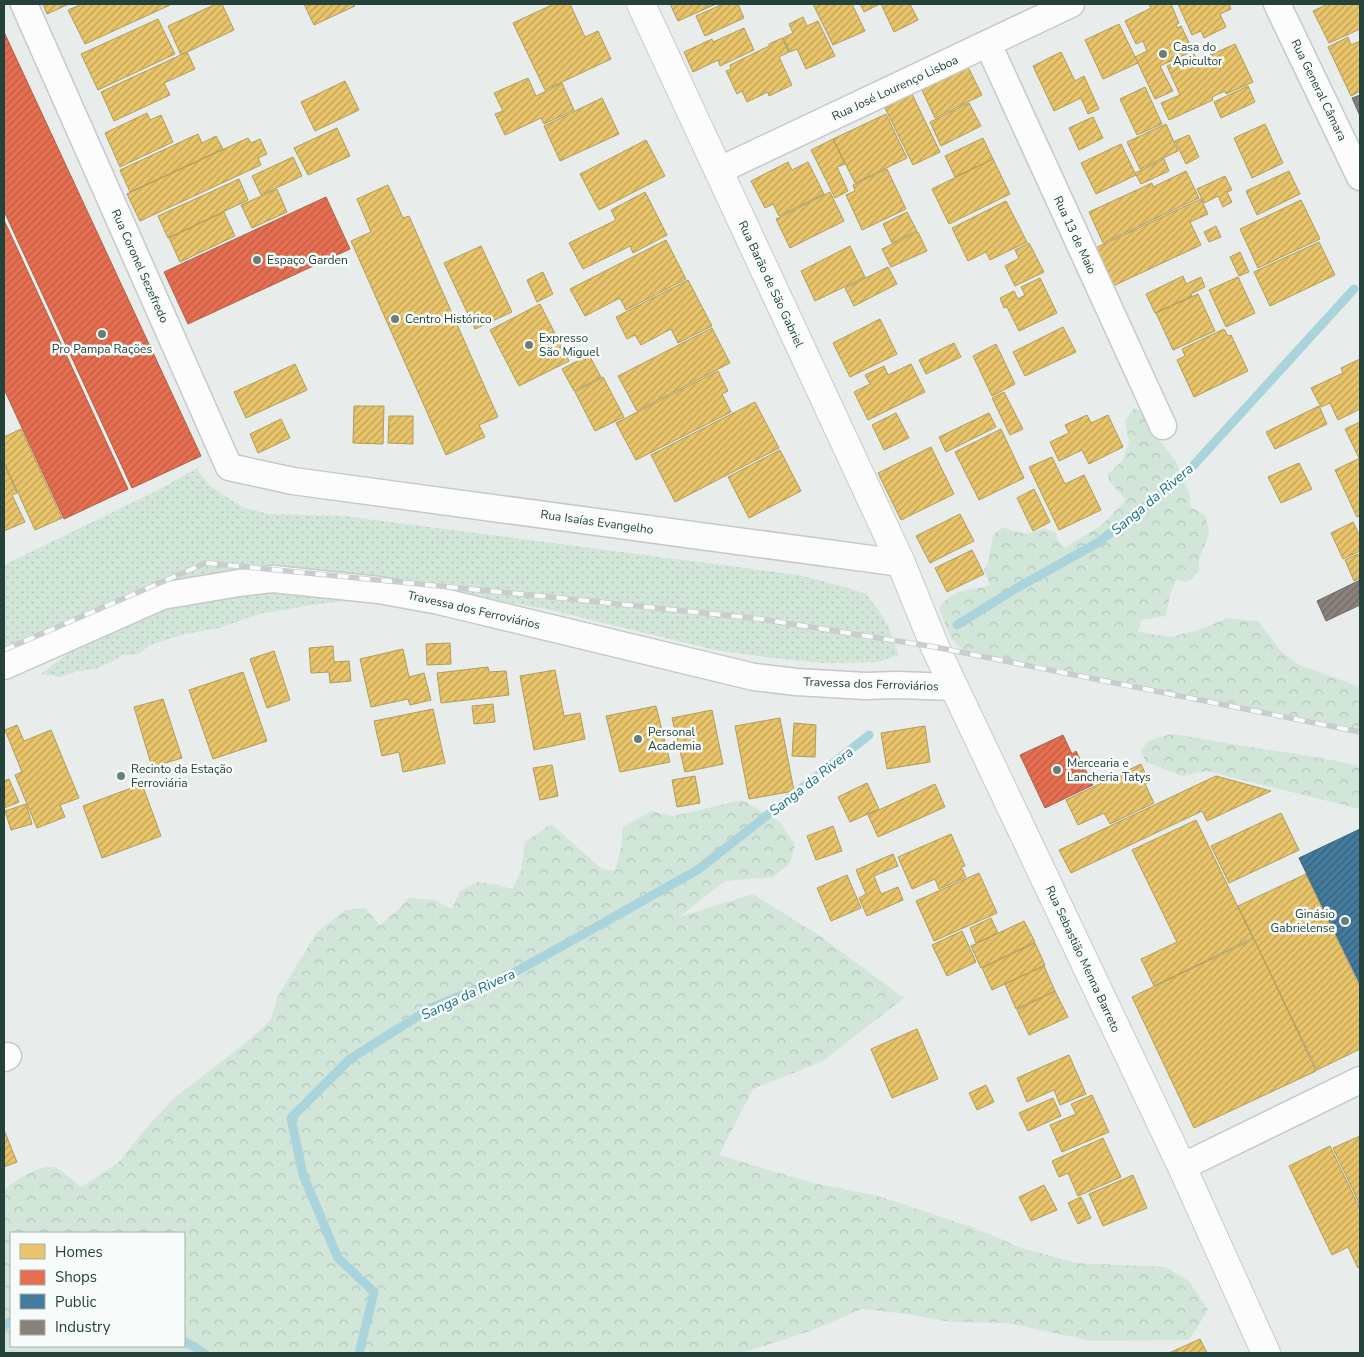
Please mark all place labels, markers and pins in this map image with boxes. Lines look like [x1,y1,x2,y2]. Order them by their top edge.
place label: Casa do Apicultor [1173,39,1223,69]
marker: Casa do Apicultor [1157,48,1169,60]
place label: Espaço Garden [267,252,348,268]
marker: Espaço Garden [251,254,263,266]
place label: Centro Histórico [405,311,492,327]
marker: Centro Histórico [389,313,401,325]
marker: Pro Pampa Rações [96,328,108,340]
place label: Expresso São Miguel [539,330,600,360]
marker: Expresso São Miguel [523,339,535,351]
place label: Pro Pampa Rações [52,341,152,357]
place label: Personal Academia [648,724,701,754]
marker: Personal Academia [632,733,644,745]
place label: Mercearia e Lancheria Tatys [1067,755,1151,785]
place label: Recinto da Estação Ferroviária [131,761,233,791]
marker: Mercearia e Lancheria Tatys [1051,764,1063,776]
marker: Recinto da Estação Ferroviária [115,770,127,782]
place label: Ginásio Gabrielense [1271,906,1335,936]
marker: Ginásio Gabrielense [1339,915,1351,927]

